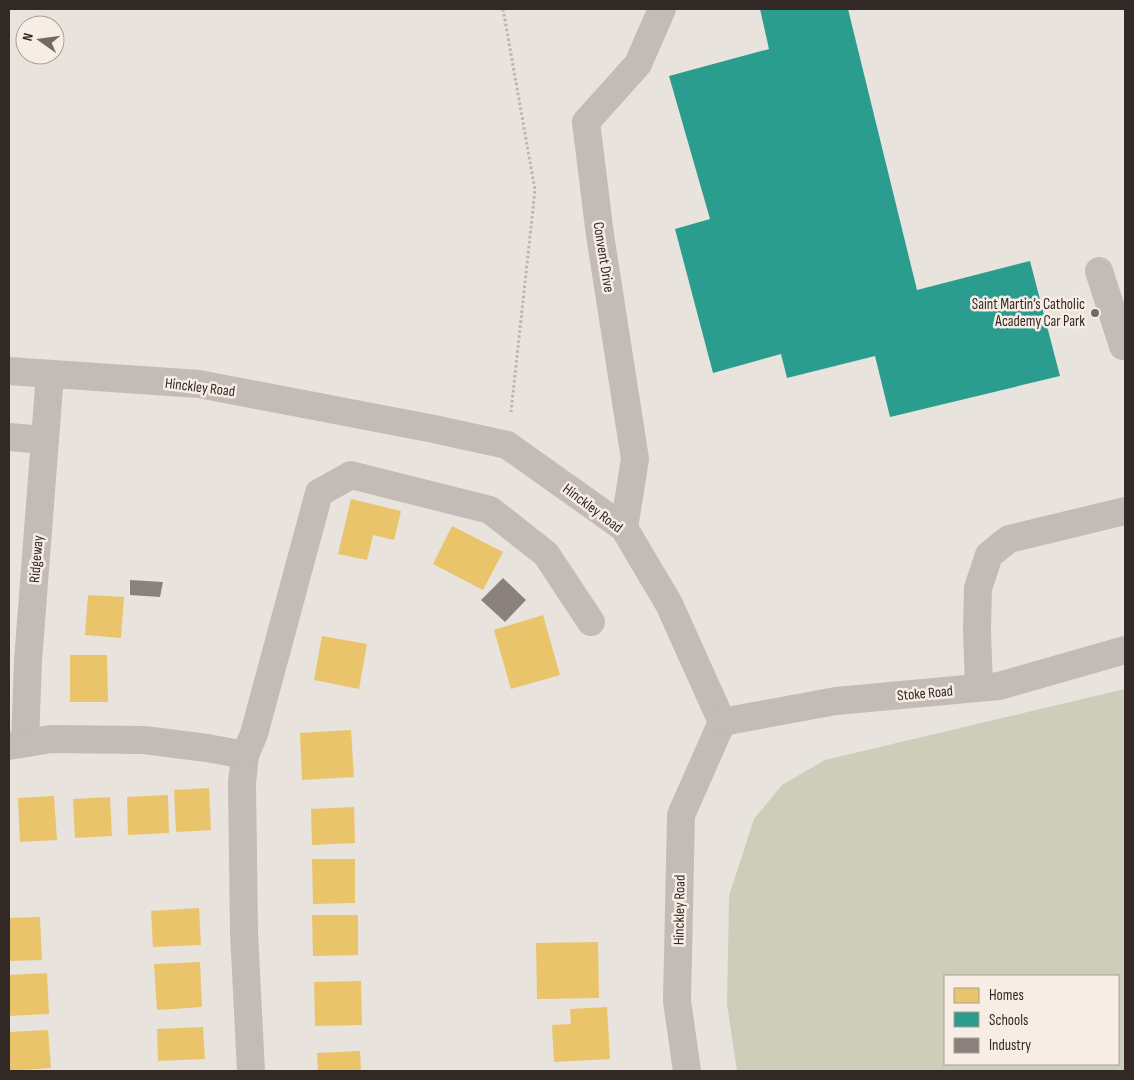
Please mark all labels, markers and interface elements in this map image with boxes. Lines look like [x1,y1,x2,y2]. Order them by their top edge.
north arrow [15,15,65,65]
text: N [19,31,37,43]
street label: Convent Drive [589,220,618,294]
place label: Saint Martin’s Catholic Academy Car Park [972,295,1085,331]
marker: Saint Martin’s Catholic Academy Car Park [1089,307,1101,319]
street label: Hinckley Road [164,374,236,401]
street label: Hinckley Road [559,480,627,537]
street label: Ridgeway [25,534,48,584]
street label: Stoke Road [896,682,954,705]
street label: Hinckley Road [669,875,690,945]
legend [944,975,1119,1065]
text: Homes [989,986,1024,1005]
text: Schools [989,1011,1028,1030]
text: Industry [989,1036,1031,1055]

